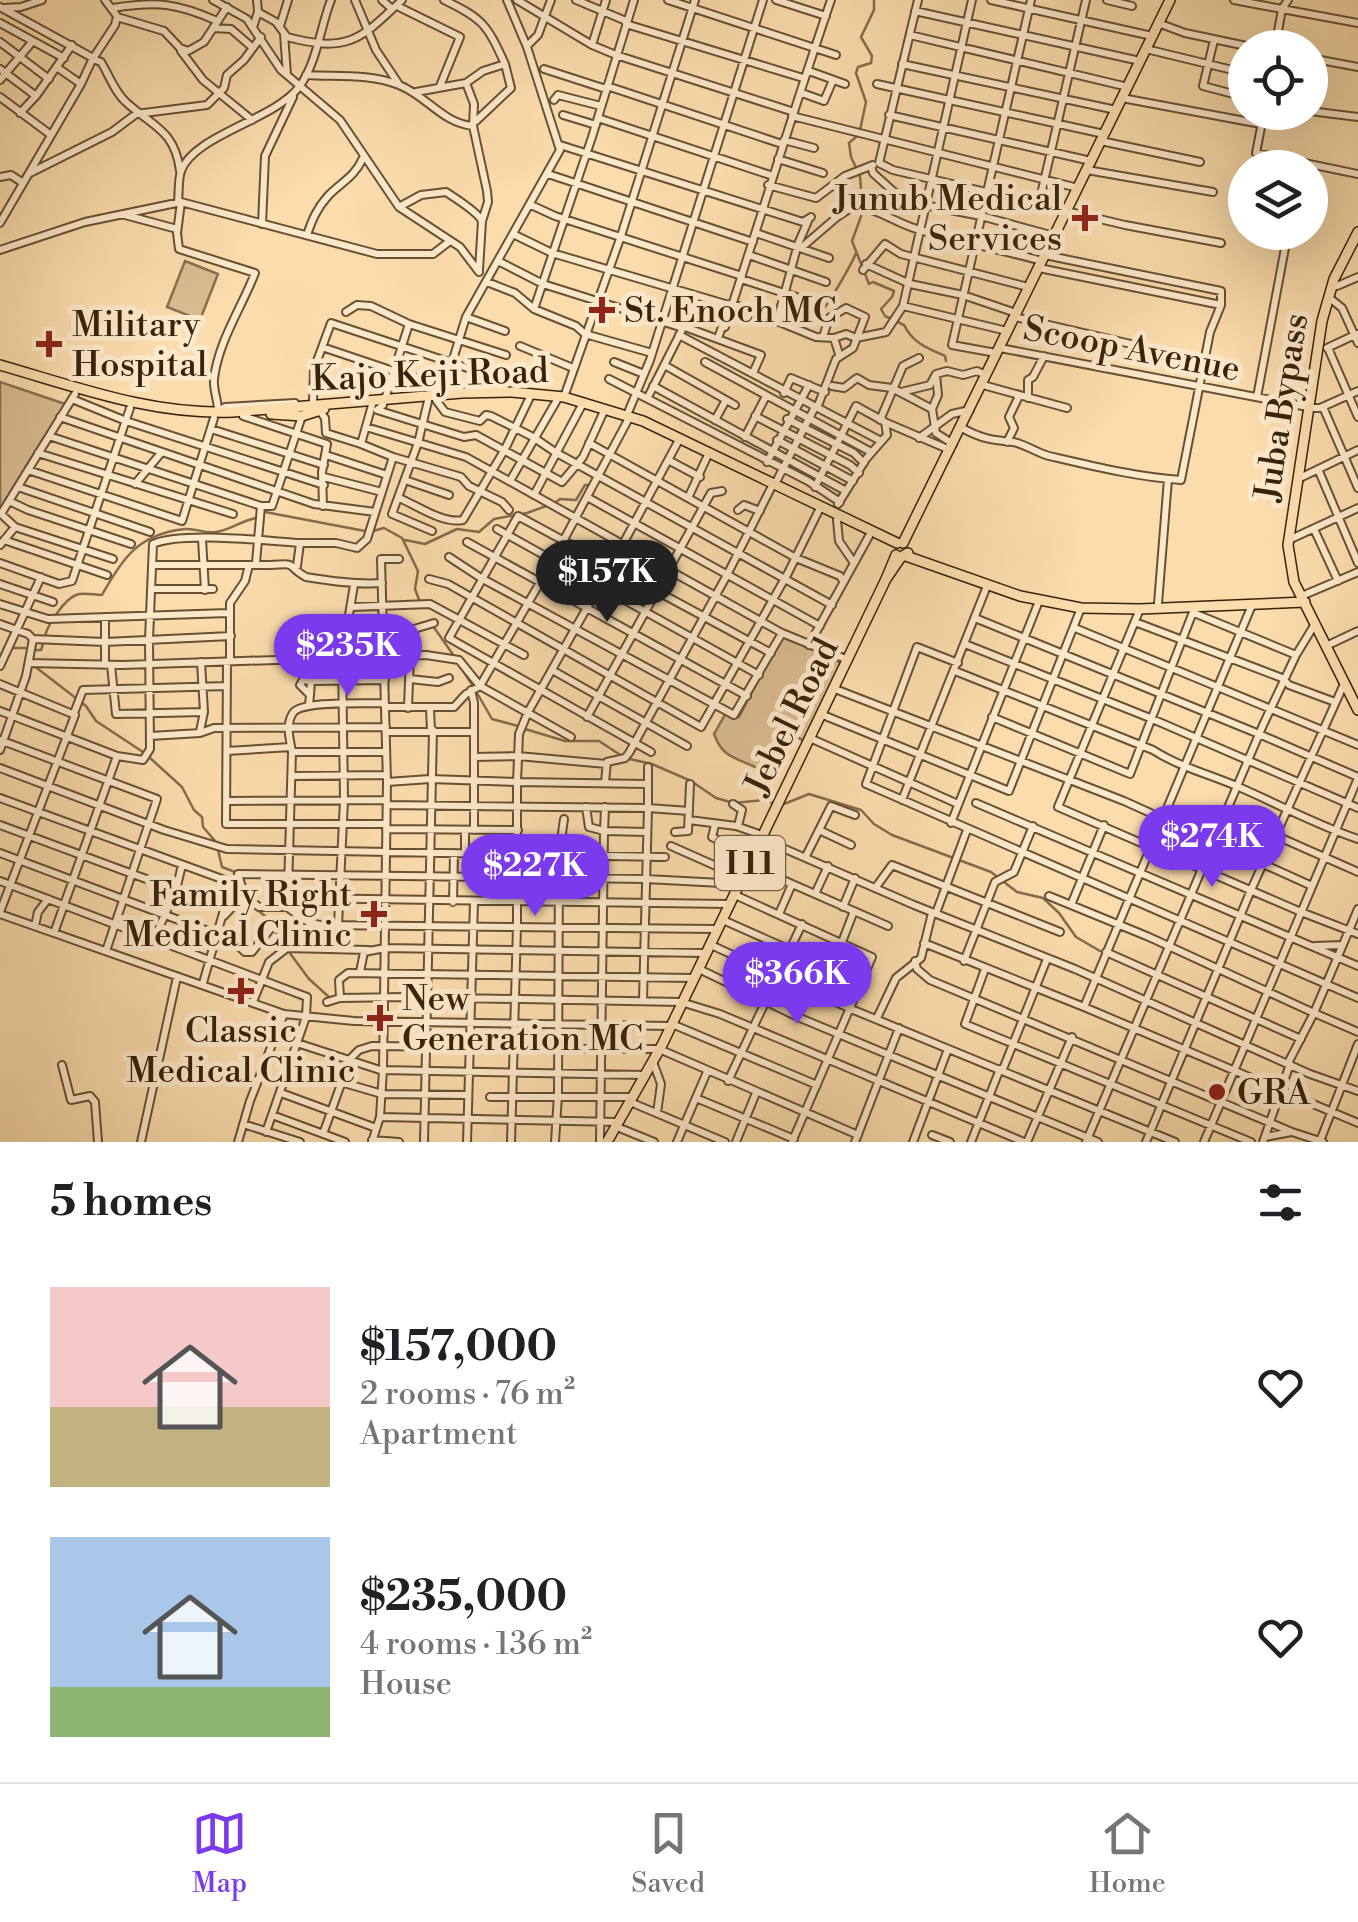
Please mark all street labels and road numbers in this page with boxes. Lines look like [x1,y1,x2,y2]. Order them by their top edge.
street label: Scoop Avenue [1020,307,1244,392]
street label: Juba Bypass [1246,310,1319,506]
street label: Kajo Keji Road [311,350,549,401]
street label: Jebel Road [735,631,849,804]
road number: I 11 [715,836,785,890]

